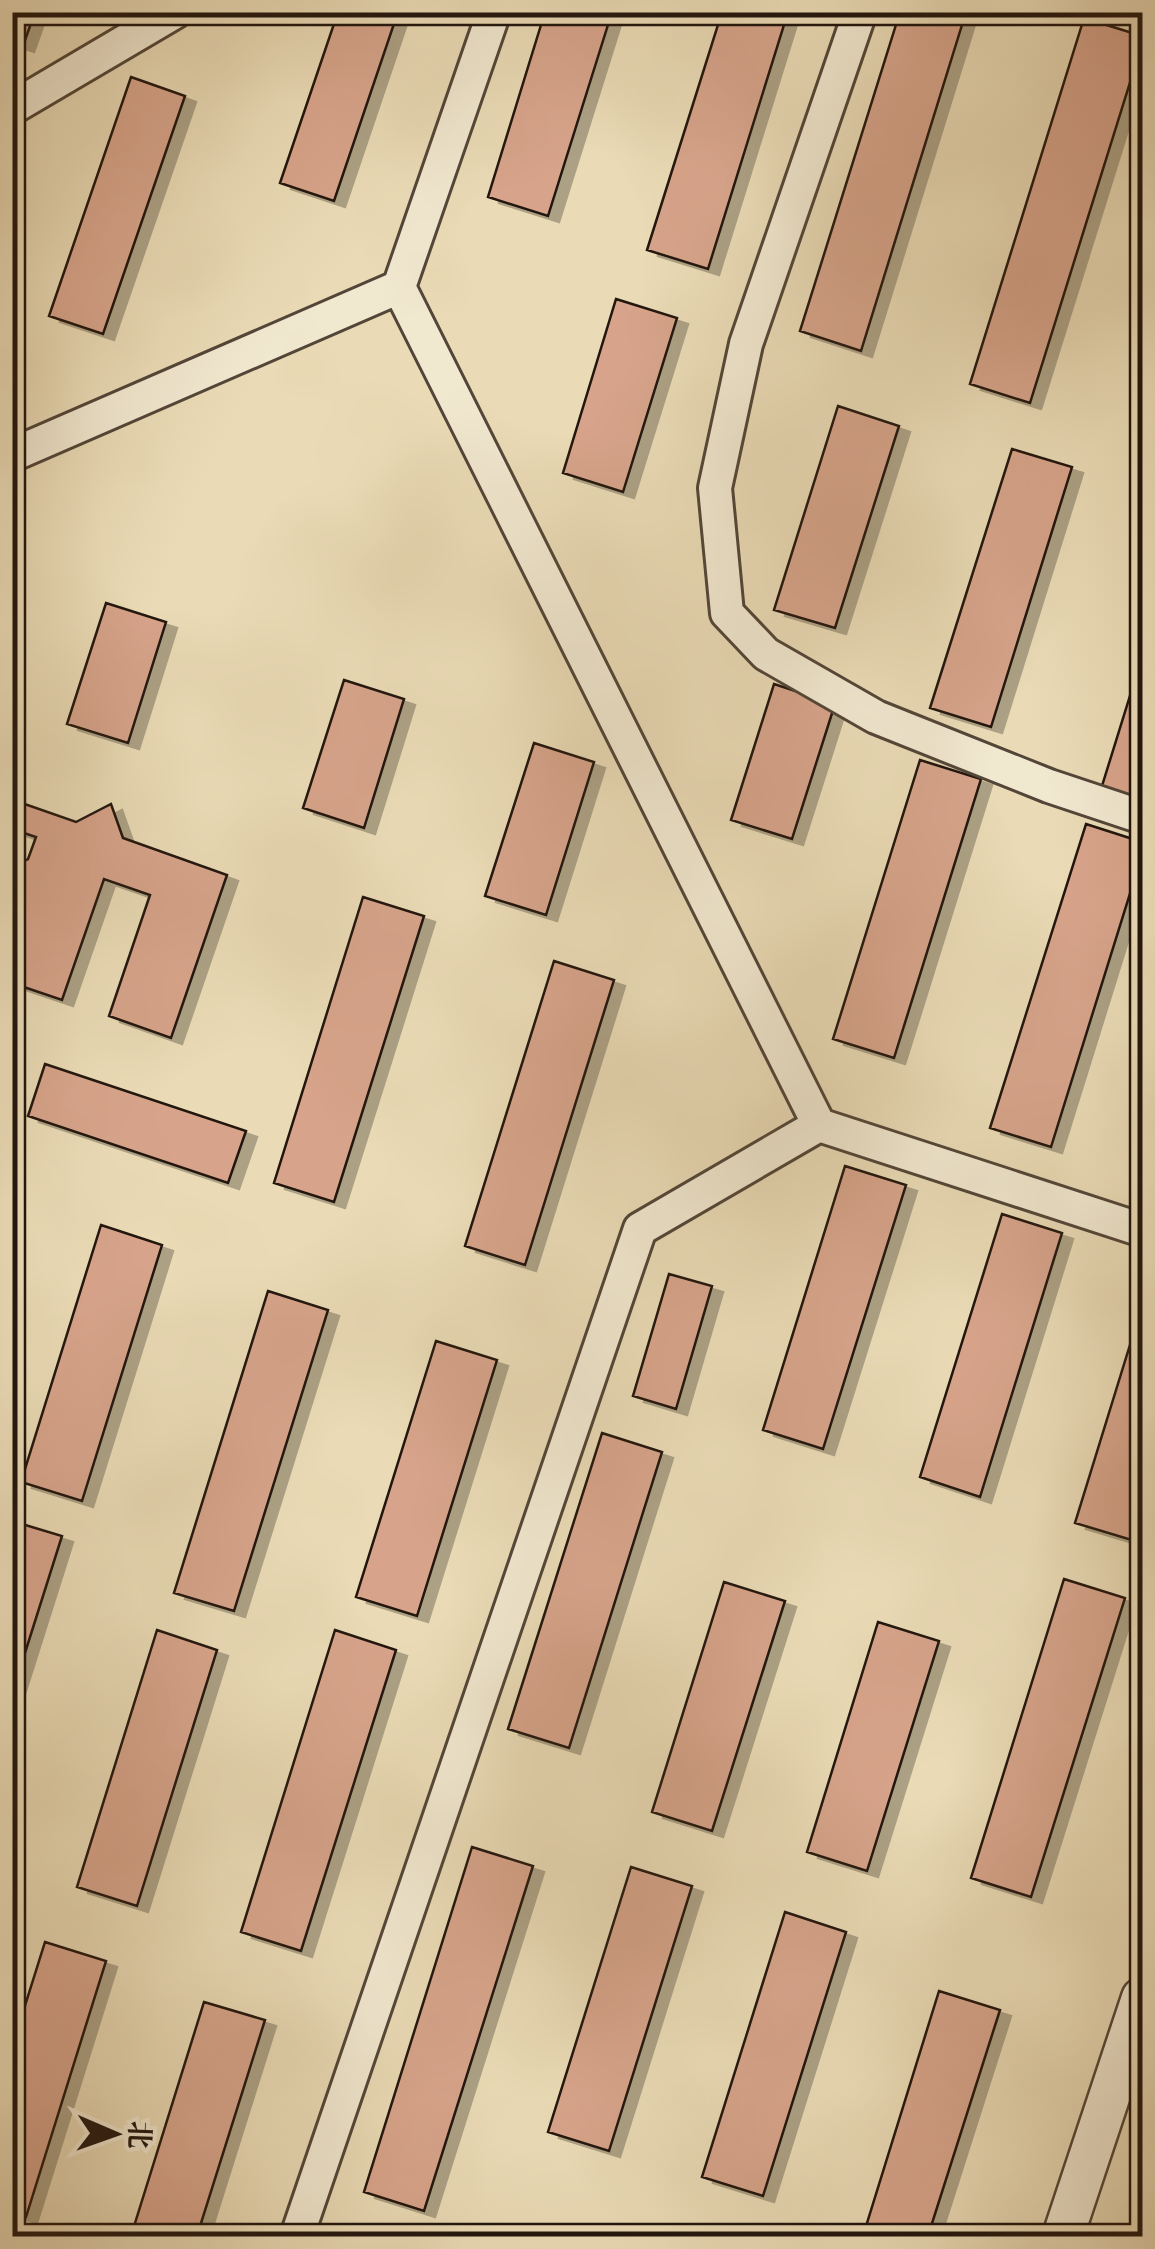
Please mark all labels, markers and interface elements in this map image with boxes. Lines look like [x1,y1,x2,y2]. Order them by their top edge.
north arrow [65,2084,165,2184]
text: 北 [122,2120,158,2149]

